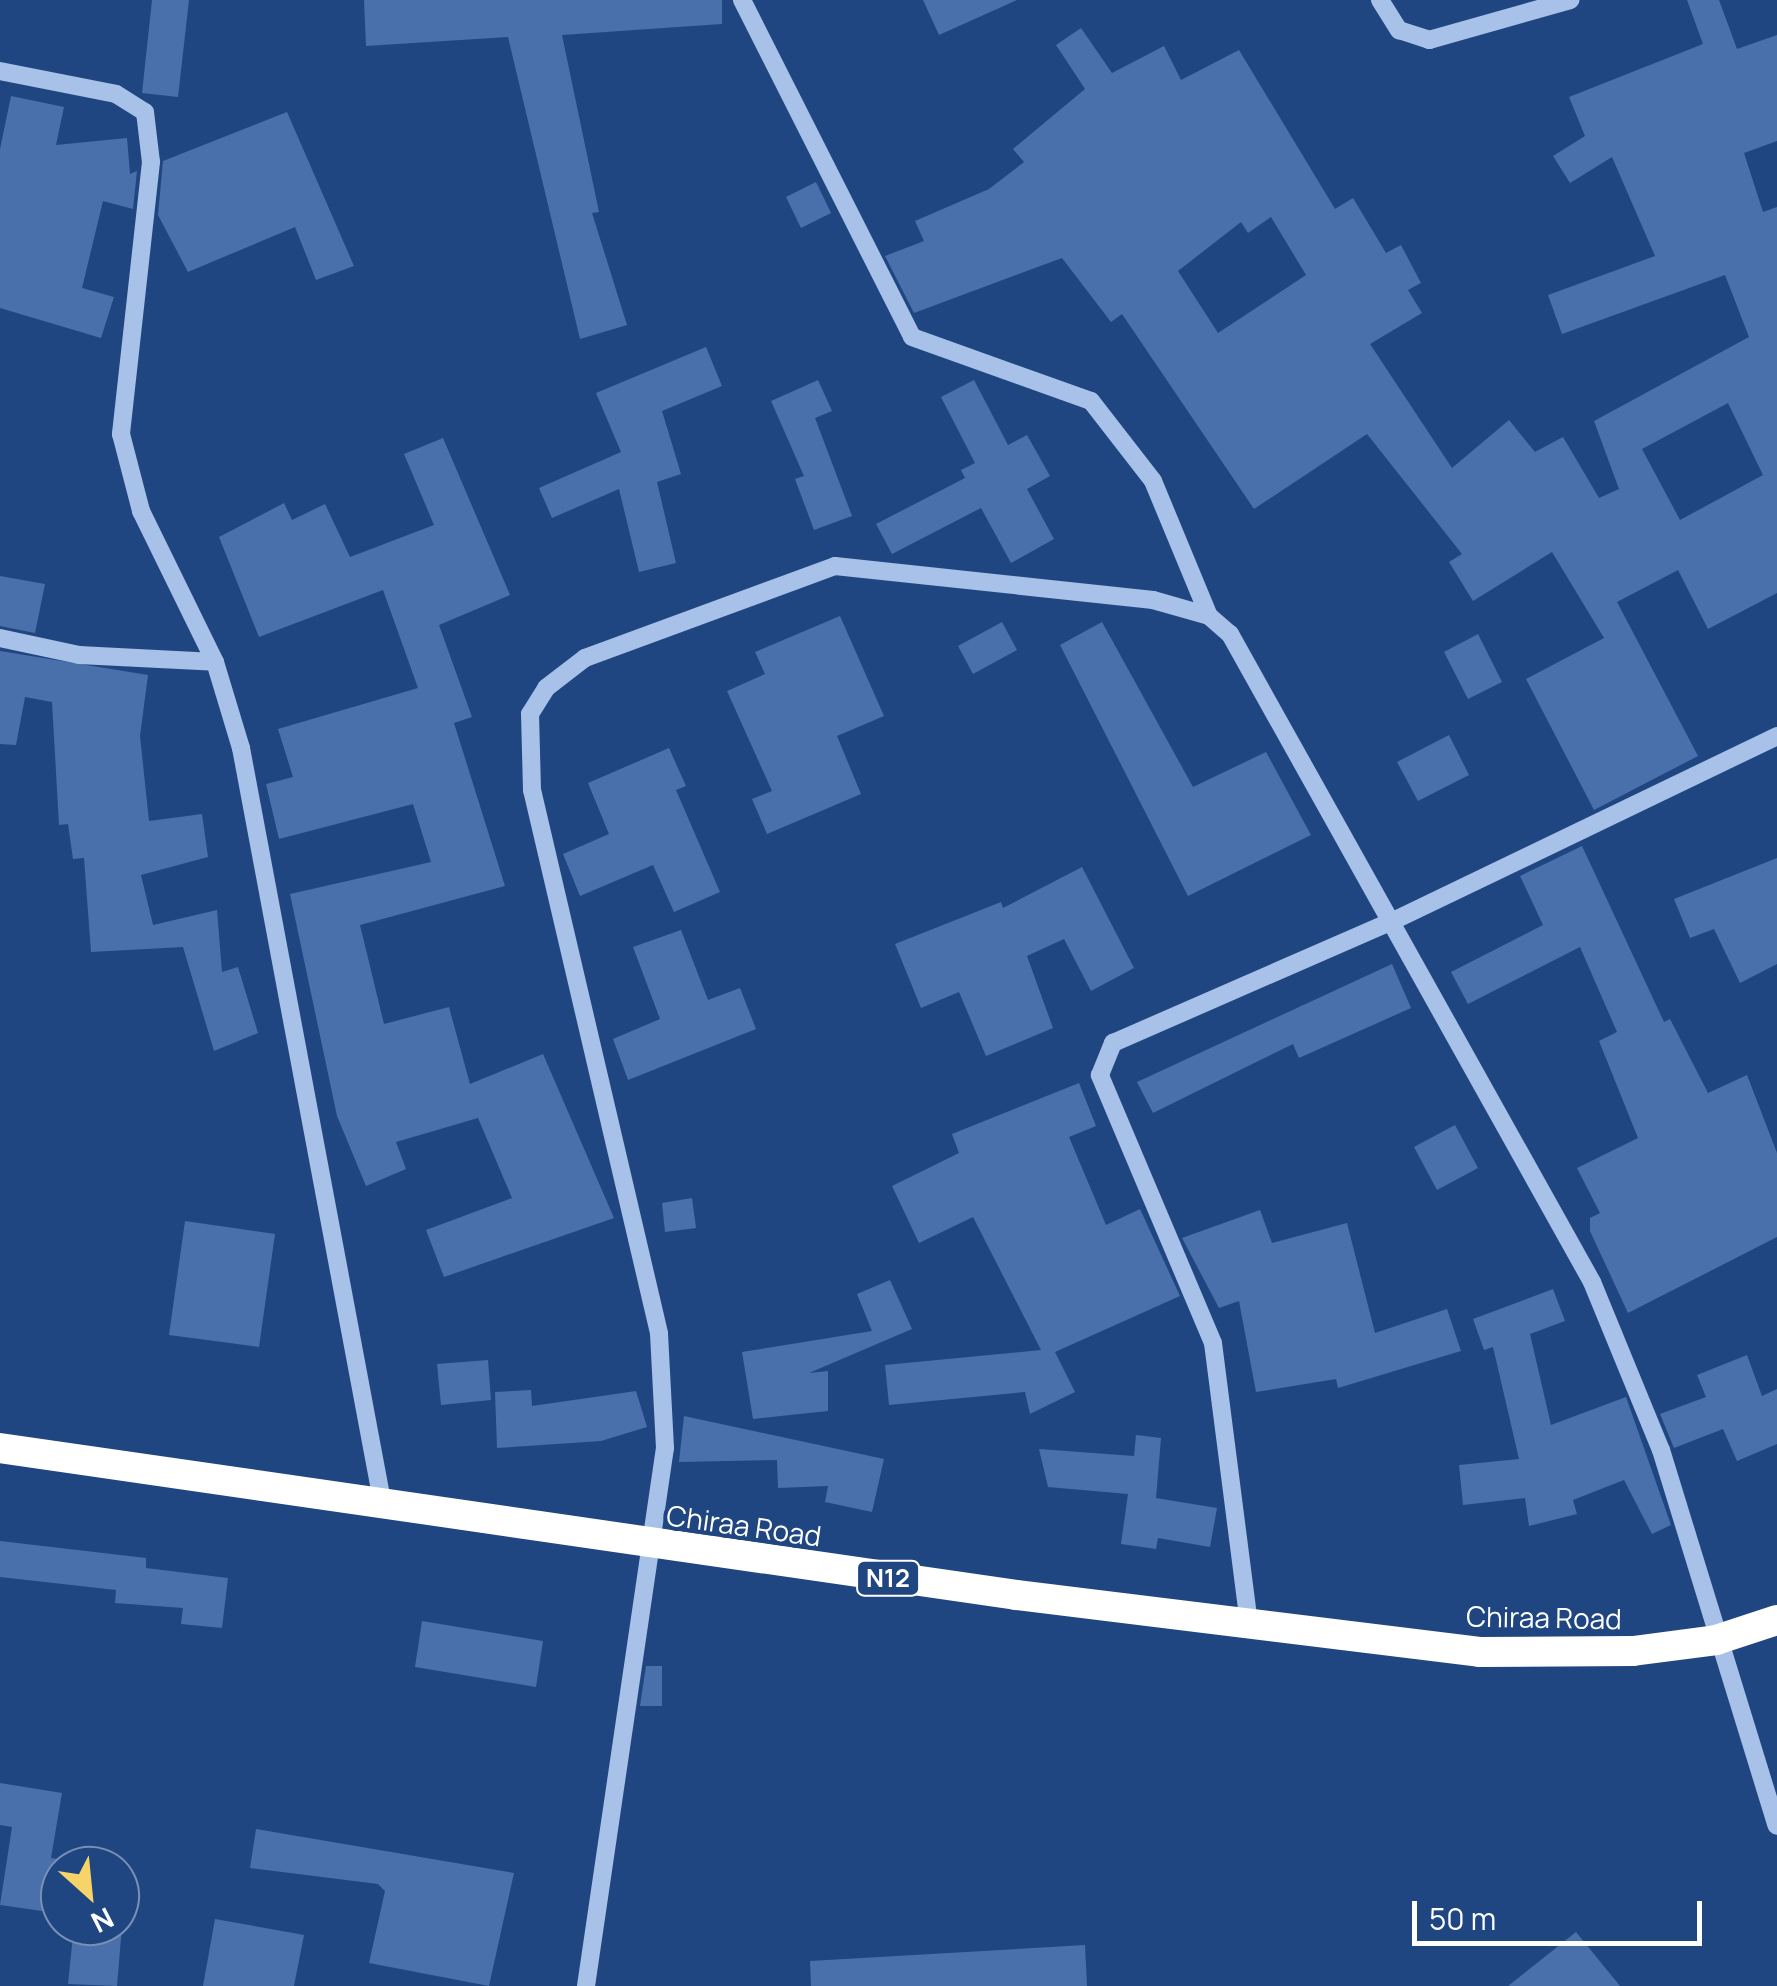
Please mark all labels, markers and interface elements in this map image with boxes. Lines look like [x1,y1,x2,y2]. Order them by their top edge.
street label: Chiraa Road [665,1498,823,1552]
road number: N12 [856,1558,920,1598]
street label: Chiraa Road [1466,1599,1622,1635]
north arrow [40,1846,140,1946]
scale bar [1417,1881,1707,1943]
text: 50 m [1429,1898,1496,1939]
text: N [85,1899,120,1942]

